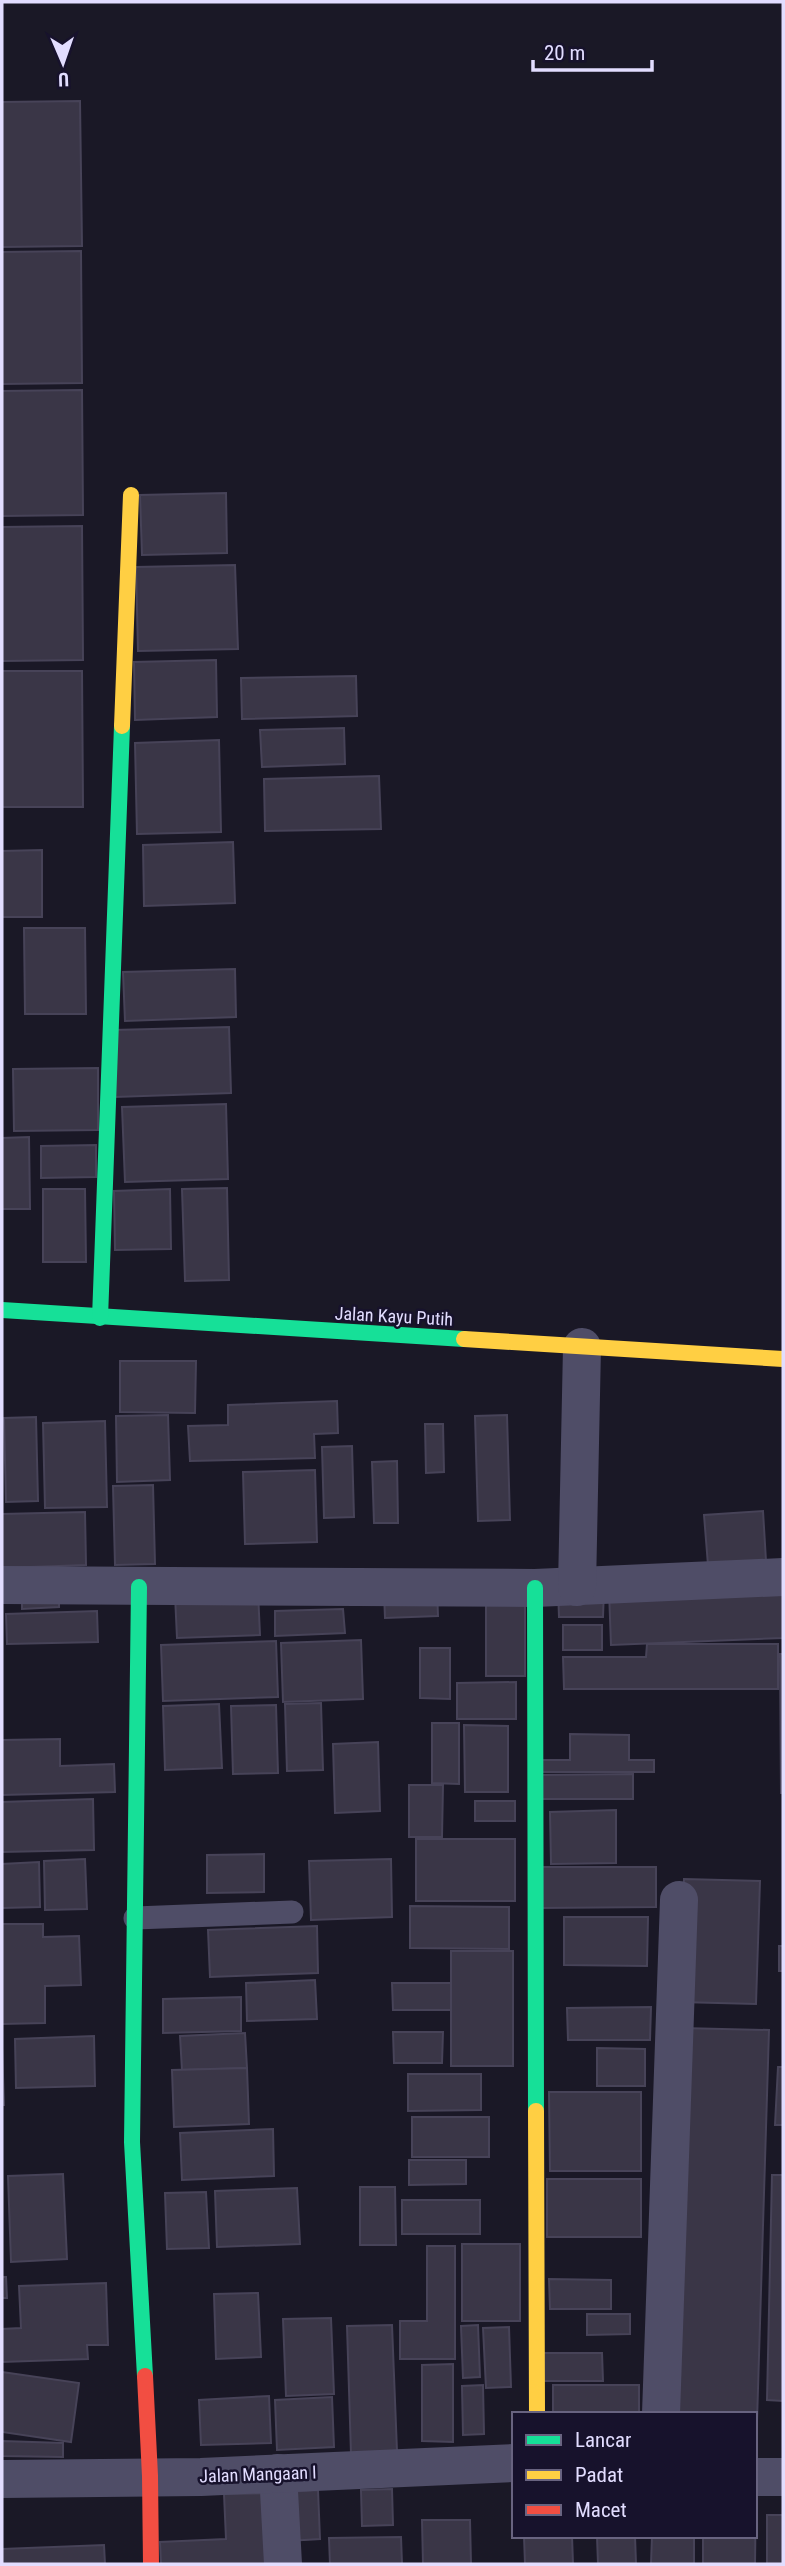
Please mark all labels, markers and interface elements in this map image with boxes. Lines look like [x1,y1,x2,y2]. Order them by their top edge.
north arrow [28,28,98,98]
scale bar [533,28,652,72]
text: 20 m [544,41,585,65]
text: U [58,68,69,91]
street label: Jalan Kayu Putih [334,1302,454,1330]
legend [512,2412,757,2538]
text: Lancar [575,2428,631,2452]
street label: Jalan Mangaan I [199,2461,317,2487]
text: Padat [575,2463,623,2487]
text: Macet [575,2498,627,2522]

